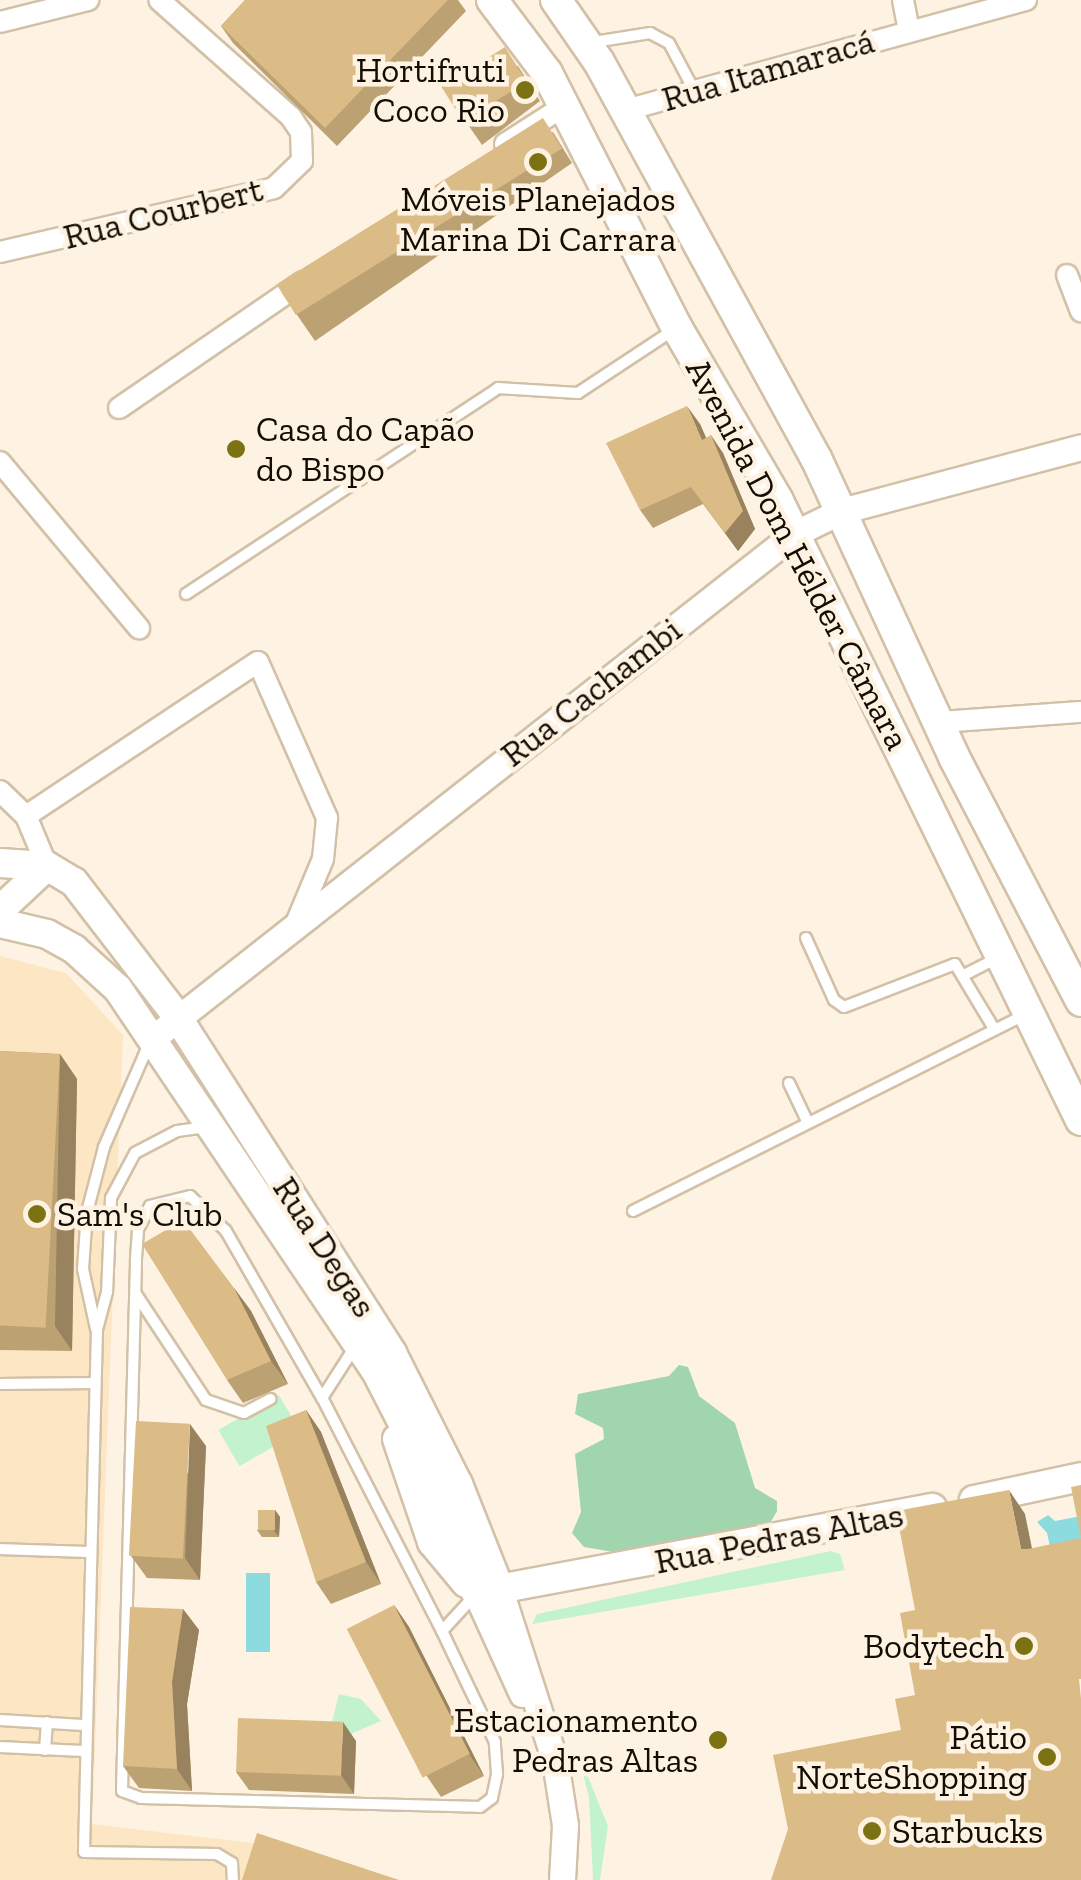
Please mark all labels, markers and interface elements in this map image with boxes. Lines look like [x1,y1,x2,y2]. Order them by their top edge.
street label: Rua Itamaracá [657,20,879,120]
place label: Hortifruti Coco Rio [356,49,505,131]
marker: Hortifruti Coco Rio [514,79,536,101]
marker: Móveis Planejados Marina Di Carrara [527,151,549,173]
street label: Rua Courbert [59,168,267,258]
place label: Móveis Planejados Marina Di Carrara [400,178,676,260]
street label: Avenida Dom Hélder Câmara [677,351,919,757]
place label: Casa do Capão do Bispo [256,408,474,490]
marker: Casa do Capão do Bispo [225,438,247,460]
street label: Rua Cachambi [493,609,689,775]
street label: Rua Degas [264,1169,386,1325]
place label: Sam's Club [57,1193,222,1235]
marker: Sam's Club [26,1203,48,1225]
street label: Rua Pedras Altas [651,1493,907,1583]
place label: Bodytech [863,1625,1004,1667]
marker: Bodytech [1013,1635,1035,1657]
place label: Estacionamento Pedras Altas [454,1699,698,1781]
place label: Pátio NorteShopping [796,1716,1027,1798]
marker: Estacionamento Pedras Altas [707,1729,729,1751]
marker: Pátio NorteShopping [1036,1746,1058,1768]
place label: Starbucks [892,1810,1043,1852]
marker: Starbucks [861,1820,883,1842]

